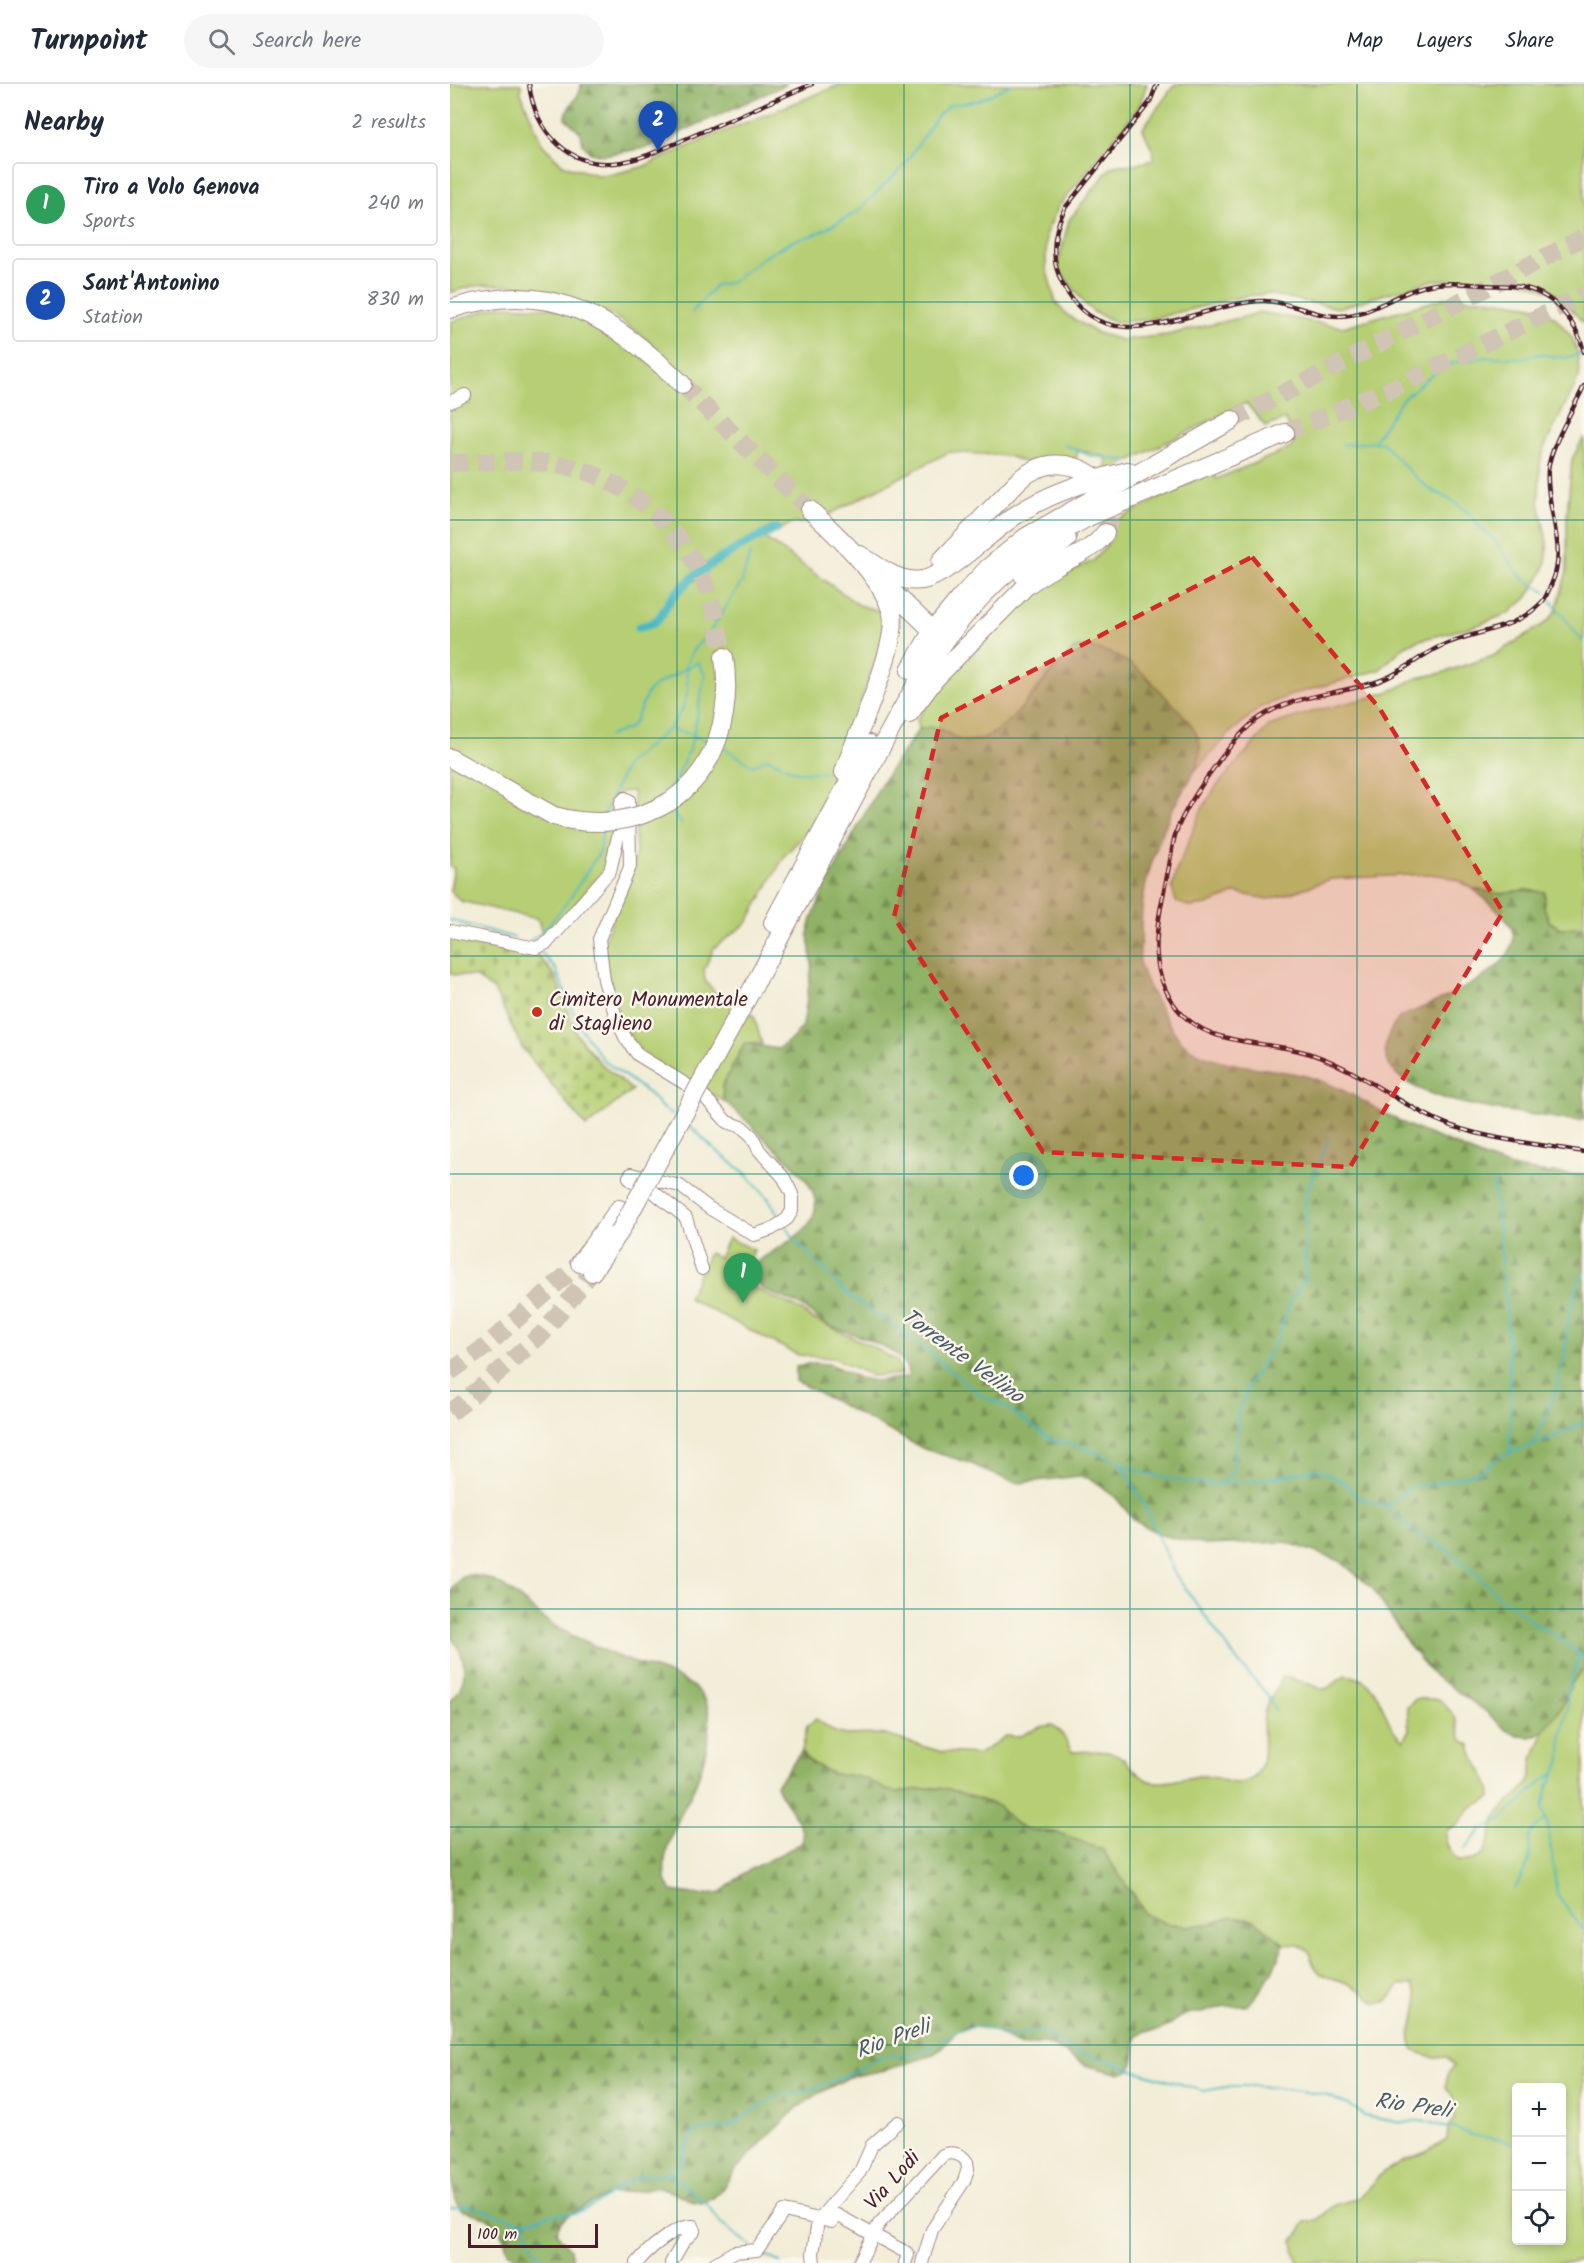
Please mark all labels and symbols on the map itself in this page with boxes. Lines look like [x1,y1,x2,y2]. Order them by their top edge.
pin: 2 [638,101,678,151]
place label: Cimitero Monumentale di Staglieno [549,984,749,1041]
marker: Cimitero Monumentale di Staglieno [530,1005,544,1019]
your location [1009,1161,1038,1190]
pin: 1 [724,1254,762,1303]
water label: Torrente Veilino [893,1300,1032,1415]
water label: Rio Preli [851,2009,939,2070]
water label: Rio Preli [1373,2084,1458,2130]
street label: Via Lodi [857,2143,930,2218]
scale bar [468,2221,598,2248]

